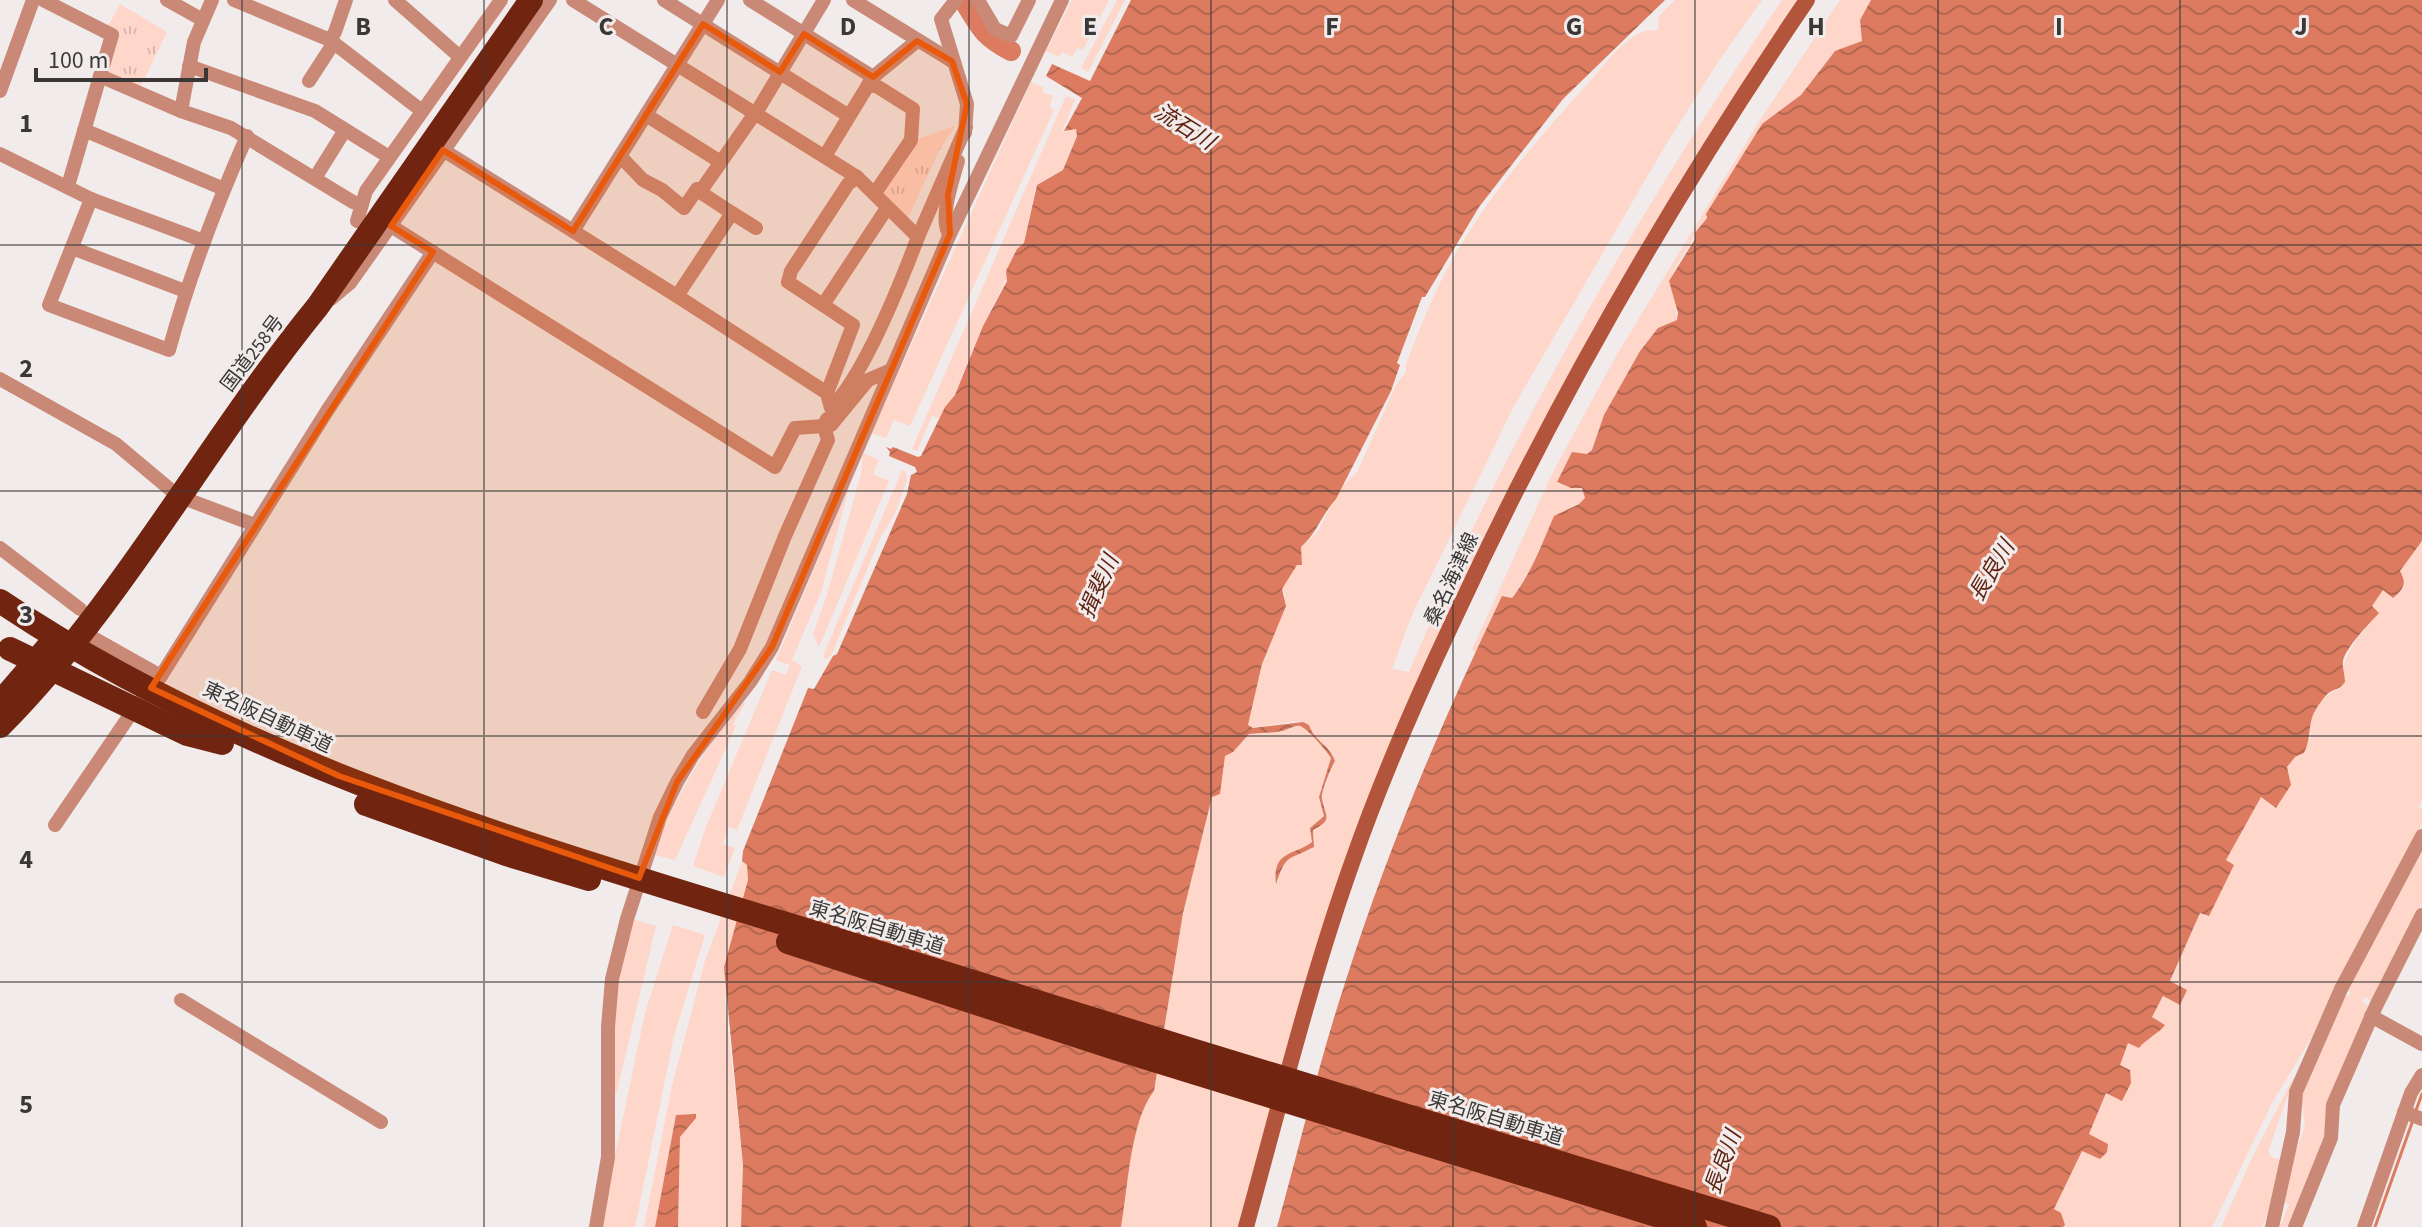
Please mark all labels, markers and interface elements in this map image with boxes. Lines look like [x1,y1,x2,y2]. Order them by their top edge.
text: B [355,8,371,45]
text: C [598,8,614,45]
text: D [840,8,856,45]
text: E [1083,8,1097,45]
text: F [1325,8,1339,45]
text: G [1566,8,1582,45]
text: H [1807,8,1825,45]
text: I [2055,8,2063,45]
text: J [2294,8,2308,45]
scale bar [36,32,206,82]
text: 100 m [48,43,108,78]
water label: 流石川 [1148,96,1223,159]
text: 1 [19,105,33,142]
street label: 国道258号 [215,309,291,398]
text: 2 [19,350,33,387]
street label: 桑名海津線 [1418,528,1486,631]
water label: 長良川 [1961,532,2024,607]
water label: 揖斐川 [1071,548,1128,623]
text: 3 [19,596,33,633]
street label: 東名阪自動車道 [198,676,337,760]
text: 4 [19,841,33,878]
street label: 東名阪自動車道 [806,894,948,962]
street label: 東名阪自動車道 [1425,1085,1567,1153]
text: 5 [19,1086,33,1123]
water label: 長良川 [1697,1124,1750,1199]

